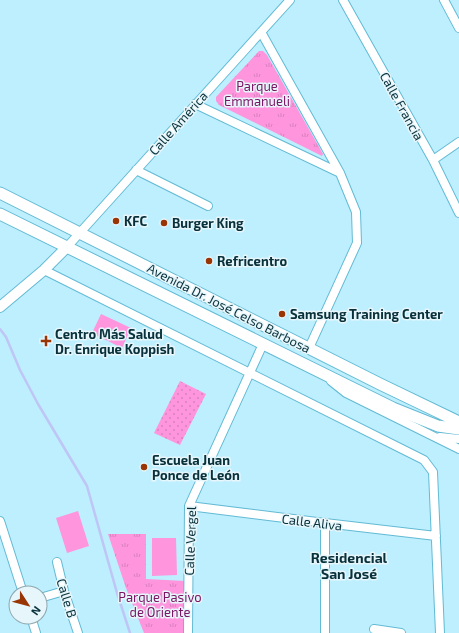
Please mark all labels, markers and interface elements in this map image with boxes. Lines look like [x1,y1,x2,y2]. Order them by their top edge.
street label: Calle Francia [377,69,427,143]
park label: Parque Emmanueli [224,78,290,109]
street label: Calle América [145,88,211,158]
place label: KFC [124,213,147,229]
place label: Burger King [172,215,244,231]
marker: KFC [111,216,121,226]
marker: Burger King [159,218,169,228]
place label: Refricentro [217,253,288,269]
marker: Refricentro [204,256,214,266]
street label: Avenida Dr. José Celso Barbosa [145,260,313,356]
place label: Samsung Training Center [290,306,443,322]
marker: Samsung Training Center [277,309,287,319]
place label: Centro Más Salud Dr. Enrique Koppish [55,326,175,357]
marker: Centro Más Salud Dr. Enrique Koppish [40,335,52,347]
place label: Escuela Juan Ponce de León [152,452,240,483]
marker: Escuela Juan Ponce de León [139,462,149,472]
street label: Calle Vergel [181,506,199,576]
street label: Calle Aliva [281,510,343,534]
district label: Residencial San José [311,549,388,582]
street label: Calle B [53,576,81,620]
north arrow [8,585,48,625]
park label: Parque Pasivo de Oriente [118,589,202,620]
text: N [29,604,44,618]

